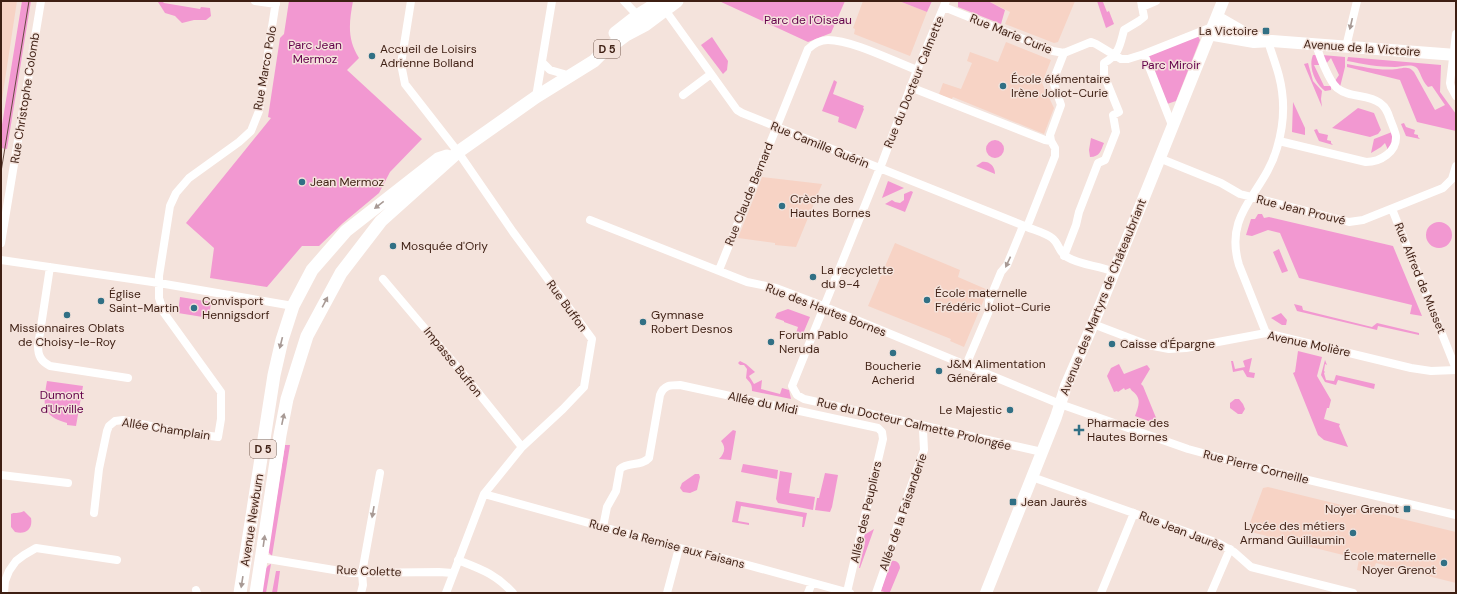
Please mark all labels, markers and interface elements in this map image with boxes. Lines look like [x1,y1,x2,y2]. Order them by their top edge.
street label: Rue Marie Curie [967,10,1055,58]
park label: Parc de l'Oiseau [764,12,852,28]
street label: Rue du Docteur Calmette [880,14,948,150]
one-way arrow [1348,18,1354,30]
place label: La Victoire [1199,23,1258,39]
street label: Rue Marco Polo [250,24,280,112]
marker: La Victoire [1261,26,1271,36]
street label: Rue Christophe Colomb [7,31,43,165]
street label: Avenue de la Victoire [1303,36,1421,60]
park label: Parc Jean Mermoz [288,37,342,67]
road number: D 5 [594,40,620,58]
place label: Accueil de Loisirs Adrienne Bolland [380,41,477,71]
marker: Accueil de Loisirs Adrienne Bolland [367,51,377,61]
park label: Parc Miroir [1141,57,1201,73]
place label: École élémentaire Irène Joliot-Curie [1011,71,1110,101]
marker: École élémentaire Irène Joliot-Curie [998,81,1008,91]
street label: Rue Camille Guérin [768,118,872,172]
street label: Rue Claude Bernard [721,140,777,248]
place label: Jean Mermoz [310,174,384,190]
marker: Jean Mermoz [297,177,307,187]
place label: Crèche des Hautes Bornes [790,191,871,221]
street label: Rue Jean Prouvé [1255,191,1347,229]
street label: Avenue des Martyrs de Châteaubriant [1056,196,1150,398]
one-way arrow [373,201,384,210]
marker: Crèche des Hautes Bornes [777,201,787,211]
street label: Rue Alfred de Musset [1390,220,1450,336]
place label: Mosquée d'Orly [401,238,488,254]
marker: Mosquée d'Orly [388,241,398,251]
one-way arrow [1005,256,1011,267]
place label: La recyclette du 9-4 [821,262,893,292]
marker: La recyclette du 9-4 [808,272,818,282]
street label: Rue Buffon [543,277,591,335]
street label: Rue des Hautes Bornes [763,280,889,340]
place label: École maternelle Frédéric Joliot-Curie [935,285,1051,315]
place label: Église Saint-Martin [109,286,179,316]
place label: Convisport Hennigsdorf [202,293,270,323]
marker: École maternelle Frédéric Joliot-Curie [922,295,932,305]
marker: Église Saint-Martin [96,296,106,306]
one-way arrow [322,296,329,308]
marker: Convisport Hennigsdorf [189,303,199,313]
place label: Gymnase Robert Desnos [651,307,733,337]
marker: Missionnaires Oblats de Choisy-le-Roy [62,310,72,320]
marker: Gymnase Robert Desnos [638,317,648,327]
place label: Missionnaires Oblats de Choisy-le-Roy [9,320,125,350]
street label: Impasse Buffon [420,324,486,400]
place label: Forum Pablo Neruda [779,327,848,357]
street label: Avenue Molière [1266,327,1352,361]
place label: Caisse d'Épargne [1120,336,1215,352]
one-way arrow [278,337,284,349]
marker: Forum Pablo Neruda [766,337,776,347]
marker: Caisse d'Épargne [1107,339,1117,349]
marker: Boucherie Acherid [888,348,898,358]
place label: J&M Alimentation Générale [947,356,1046,386]
place label: Boucherie Acherid [865,358,921,388]
marker: J&M Alimentation Générale [934,366,944,376]
park label: Dumont d'Urville [40,387,85,417]
street label: Allée du Midi [727,388,800,418]
street label: Rue du Docteur Calmette Prolongée [815,394,1013,454]
place label: Le Majestic [939,402,1002,418]
marker: Le Majestic [1005,405,1015,415]
one-way arrow [280,413,286,425]
street label: Allée Champlain [121,414,211,444]
place label: Pharmacie des Hautes Bornes [1087,415,1169,445]
marker: Pharmacie des Hautes Bornes [1074,425,1084,435]
road number: D 5 [250,440,276,458]
street label: Rue Pierre Corneille [1202,446,1311,488]
street label: Allée de la Faisanderie [875,451,931,573]
street label: Allée des Peupliers [846,459,886,565]
street label: Avenue Newburn [237,472,267,568]
place label: Jean Jaurès [1021,494,1087,510]
marker: Jean Jaurès [1008,497,1018,507]
place label: Noyer Grenot [1325,501,1399,517]
marker: Noyer Grenot [1402,504,1412,514]
one-way arrow [370,506,376,518]
street label: Rue Jean Jaurès [1137,507,1227,555]
street label: Rue de la Remise aux Faisans [587,515,747,573]
place label: Lycée des métiers Armand Guillaumin [1240,518,1345,548]
marker: Lycée des métiers Armand Guillaumin [1348,528,1358,538]
one-way arrow [261,535,267,547]
place label: École maternelle Noyer Grenot [1344,548,1436,578]
marker: École maternelle Noyer Grenot [1439,558,1449,568]
street label: Rue Colette [336,562,402,580]
one-way arrow [239,576,245,588]

